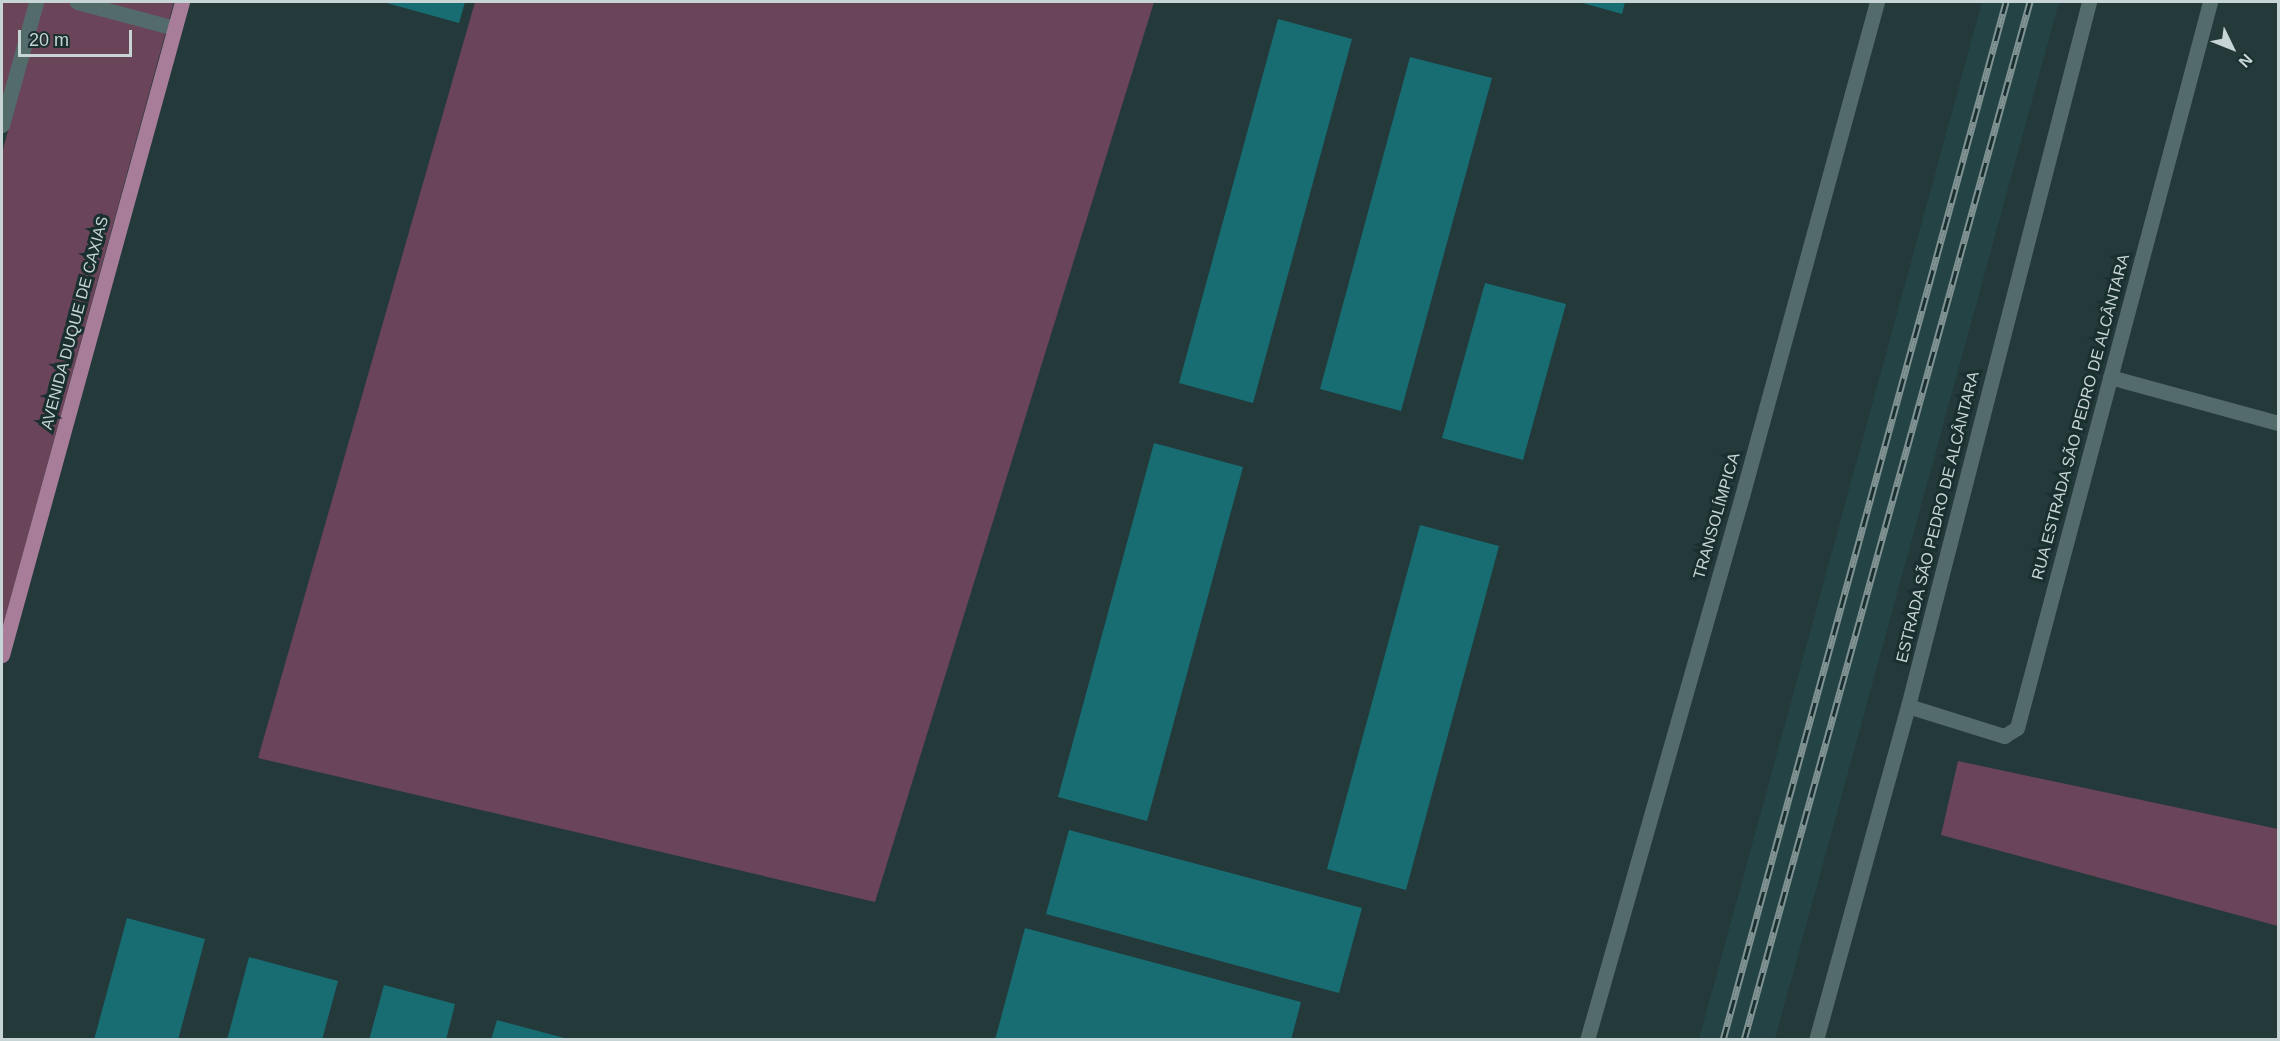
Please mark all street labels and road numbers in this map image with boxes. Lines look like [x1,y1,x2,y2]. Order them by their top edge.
street label: AVENIDA DUQUE DE CAXIAS [37,214,113,432]
street label: RUA ESTRADA SÃO PEDRO DE ALCÂNTARA [2028,251,2134,583]
street label: ESTRADA SÃO PEDRO DE ALCÂNTARA [1892,369,1984,665]
street label: TRANSOLÍMPICA [1690,451,1744,581]

